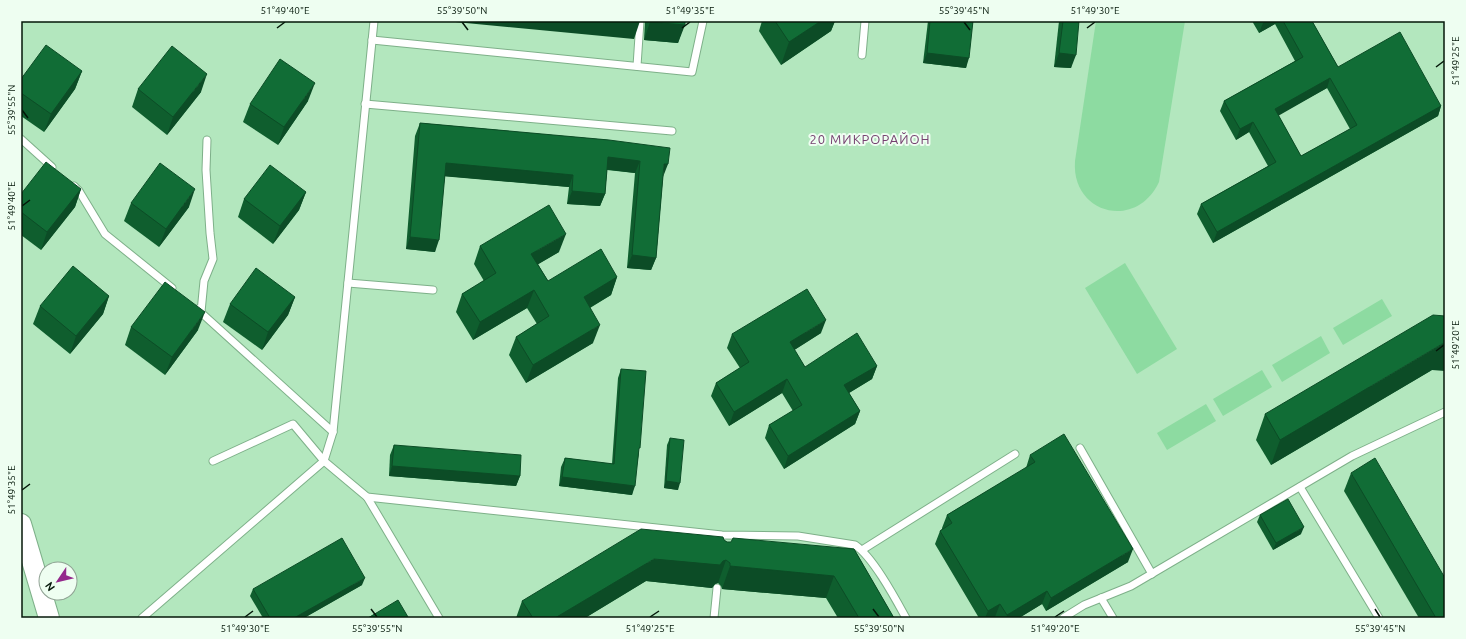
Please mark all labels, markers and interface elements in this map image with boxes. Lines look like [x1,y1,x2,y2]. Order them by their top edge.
text: 51°49'40"E [260,5,310,16]
text: 55°39'50"N [437,5,487,16]
text: 51°49'35"E [665,5,715,16]
text: 55°39'45"N [939,5,989,16]
text: 51°49'30"E [1070,5,1120,16]
text: 51°49'25"E [1450,36,1461,86]
text: 55°39'55"N [6,85,17,135]
district label: 20 МИКРОРАЙОН [809,132,931,146]
text: 51°49'40"E [6,181,17,231]
text: 51°49'20"E [1450,320,1461,370]
text: 51°49'35"E [6,465,17,515]
north arrow [38,561,78,601]
text: N [43,580,57,594]
text: 51°49'30"E [220,623,270,634]
text: 55°39'55"N [352,623,402,634]
text: 51°49'25"E [625,623,675,634]
text: 55°39'50"N [854,623,904,634]
text: 51°49'20"E [1030,623,1080,634]
text: 55°39'45"N [1355,623,1405,634]

